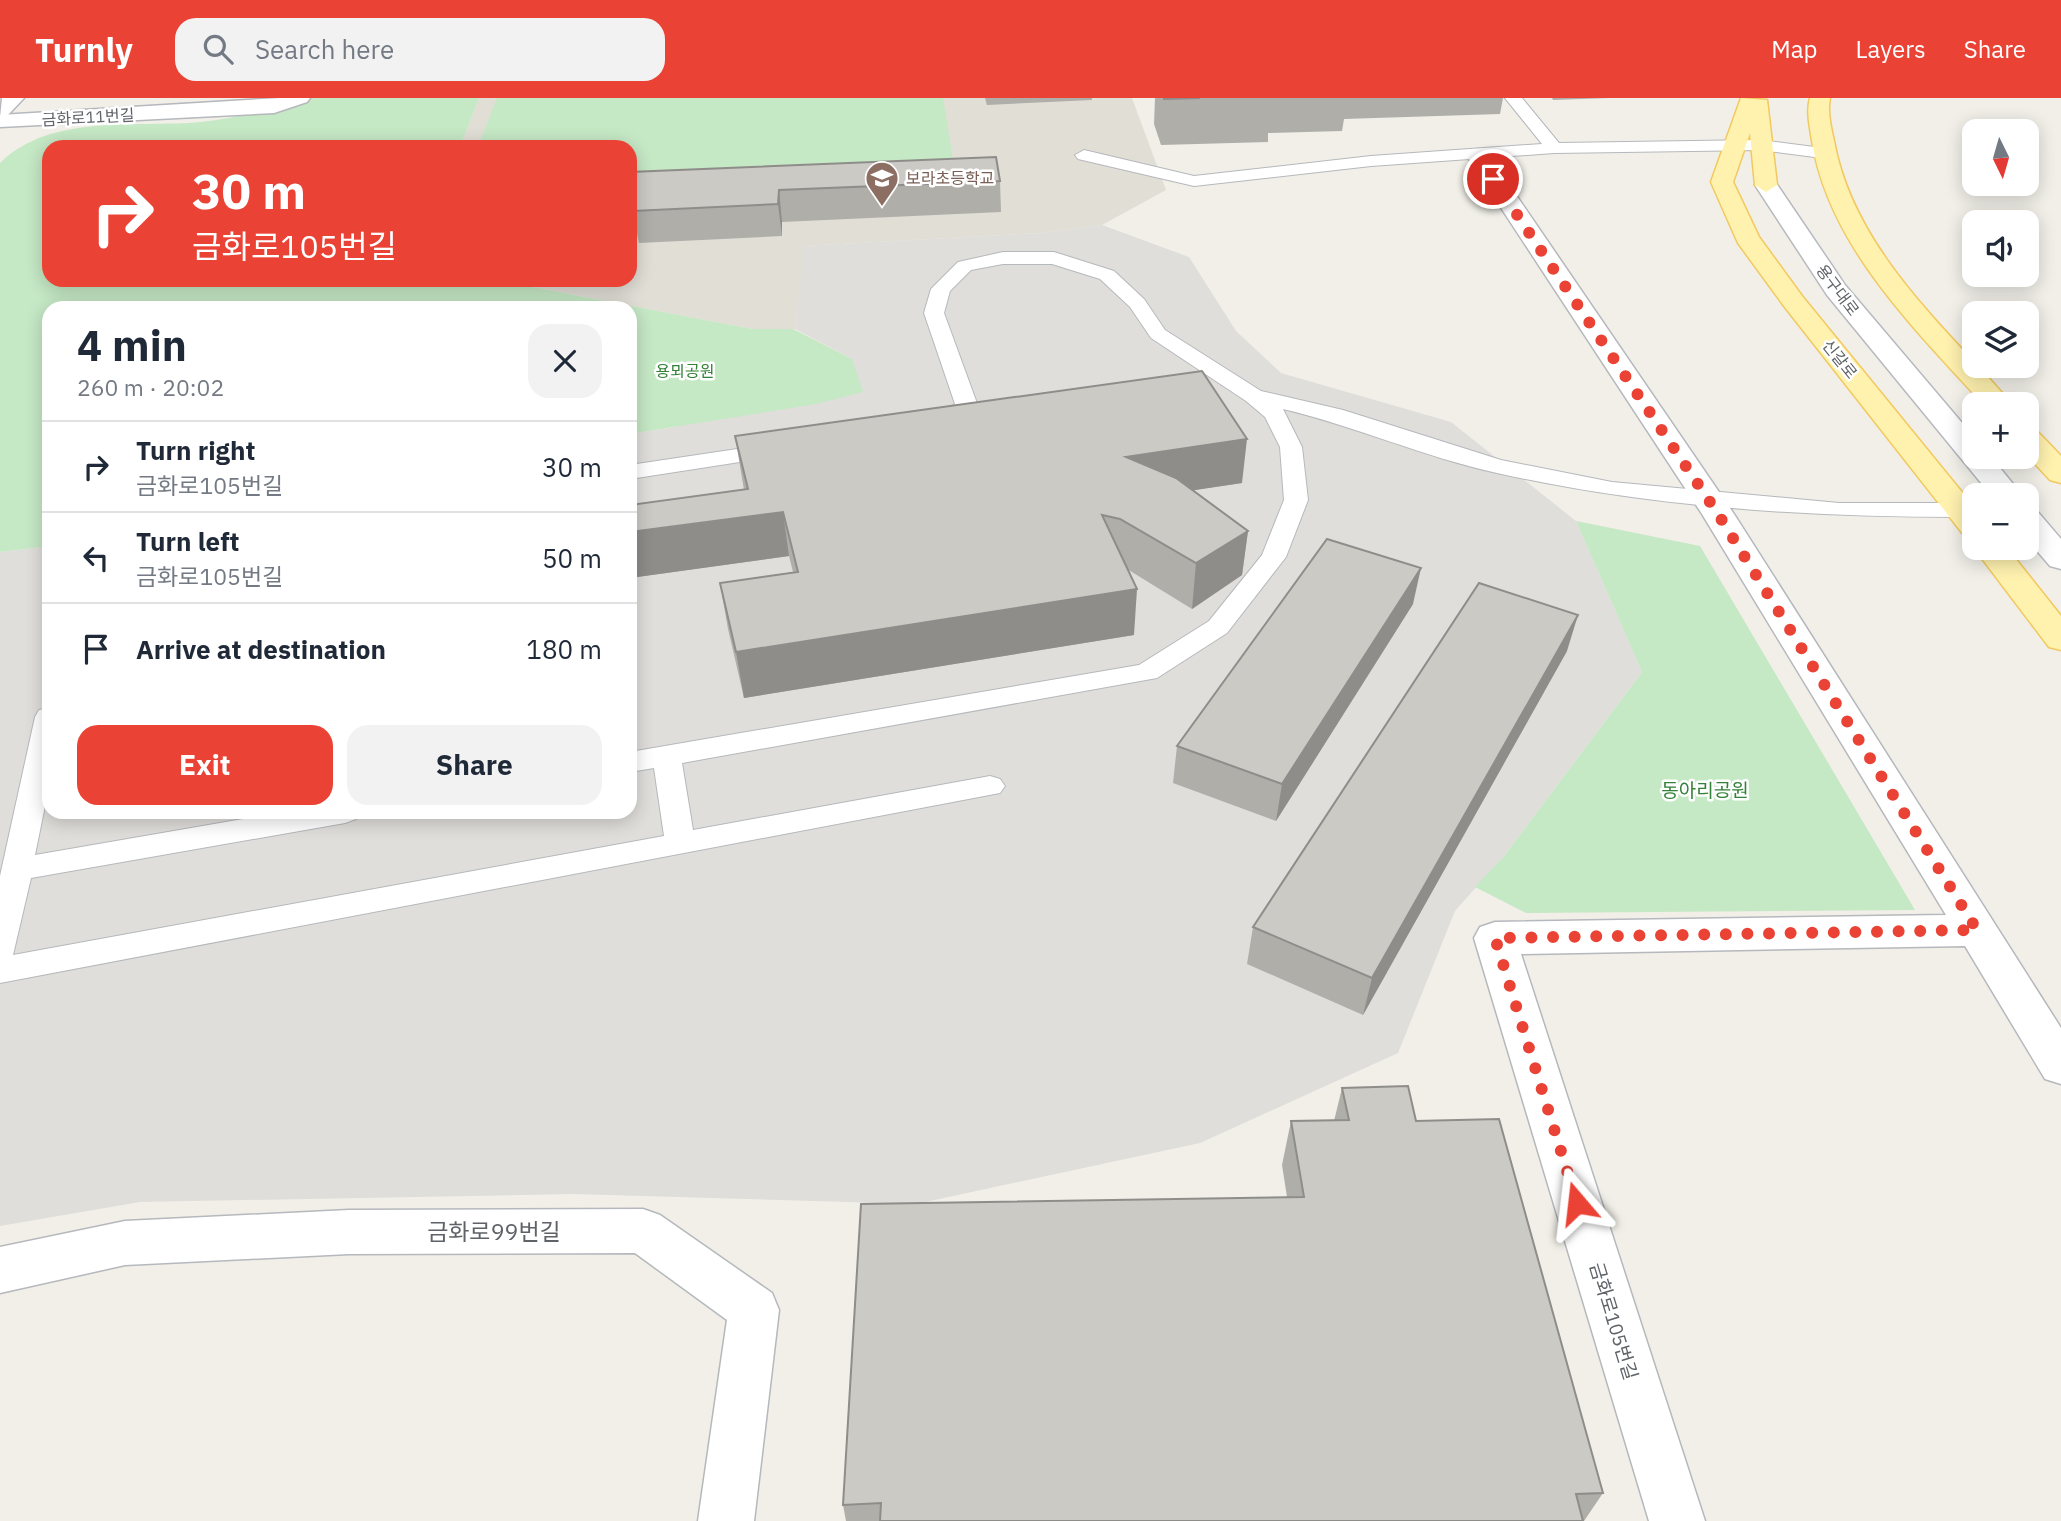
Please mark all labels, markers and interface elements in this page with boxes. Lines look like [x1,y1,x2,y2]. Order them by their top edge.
search box [175,18,665,81]
text: Turnly [35,28,133,71]
icon: search [199,30,237,68]
text: Search here [255,32,394,66]
text: Map [1771,33,1818,65]
text: Layers [1856,33,1926,65]
text: Share [1964,33,2026,65]
street label: 금화로11번길 [41,105,135,129]
north arrow [1962,119,2039,196]
map controls [1962,119,2039,560]
pin [1463,149,1523,209]
text: 30 m [192,159,306,222]
school or university icon: 보라초등학교 [863,159,901,208]
icon: arrive [1474,160,1512,198]
icon: right [77,168,168,259]
place label: 보라초등학교 [906,168,994,188]
button: sound [1962,210,2039,287]
text: 금화로105번길 [192,225,397,267]
street label: 용구대로 [1812,260,1864,320]
button: layers [1962,301,2039,378]
text: 4 min [77,318,187,373]
button: close [528,324,602,398]
street label: 신갈로 [1818,336,1862,383]
park label: 용뫼공원 [656,361,714,381]
text: 260 m · 20:02 [77,372,224,402]
button: + [1962,392,2039,469]
text: Turn right [136,433,255,467]
icon: right [77,448,115,486]
text: 30 m [542,450,602,484]
text: 금화로105번길 [136,470,283,500]
button: − [1962,483,2039,560]
text: Turn left [136,524,239,558]
icon: left [77,539,115,577]
text: 50 m [542,541,602,575]
text: 금화로105번길 [136,561,283,591]
icon: arrive [77,630,115,668]
text: Arrive at destination [136,632,386,666]
text: 180 m [526,632,602,666]
button: Exit [77,725,333,805]
button: Share [347,725,602,805]
park label: 동아리공원 [1661,778,1749,802]
position arrow [1540,1166,1614,1240]
street label: 금화로99번길 [427,1216,561,1246]
street label: 금화로105번길 [1585,1259,1643,1383]

